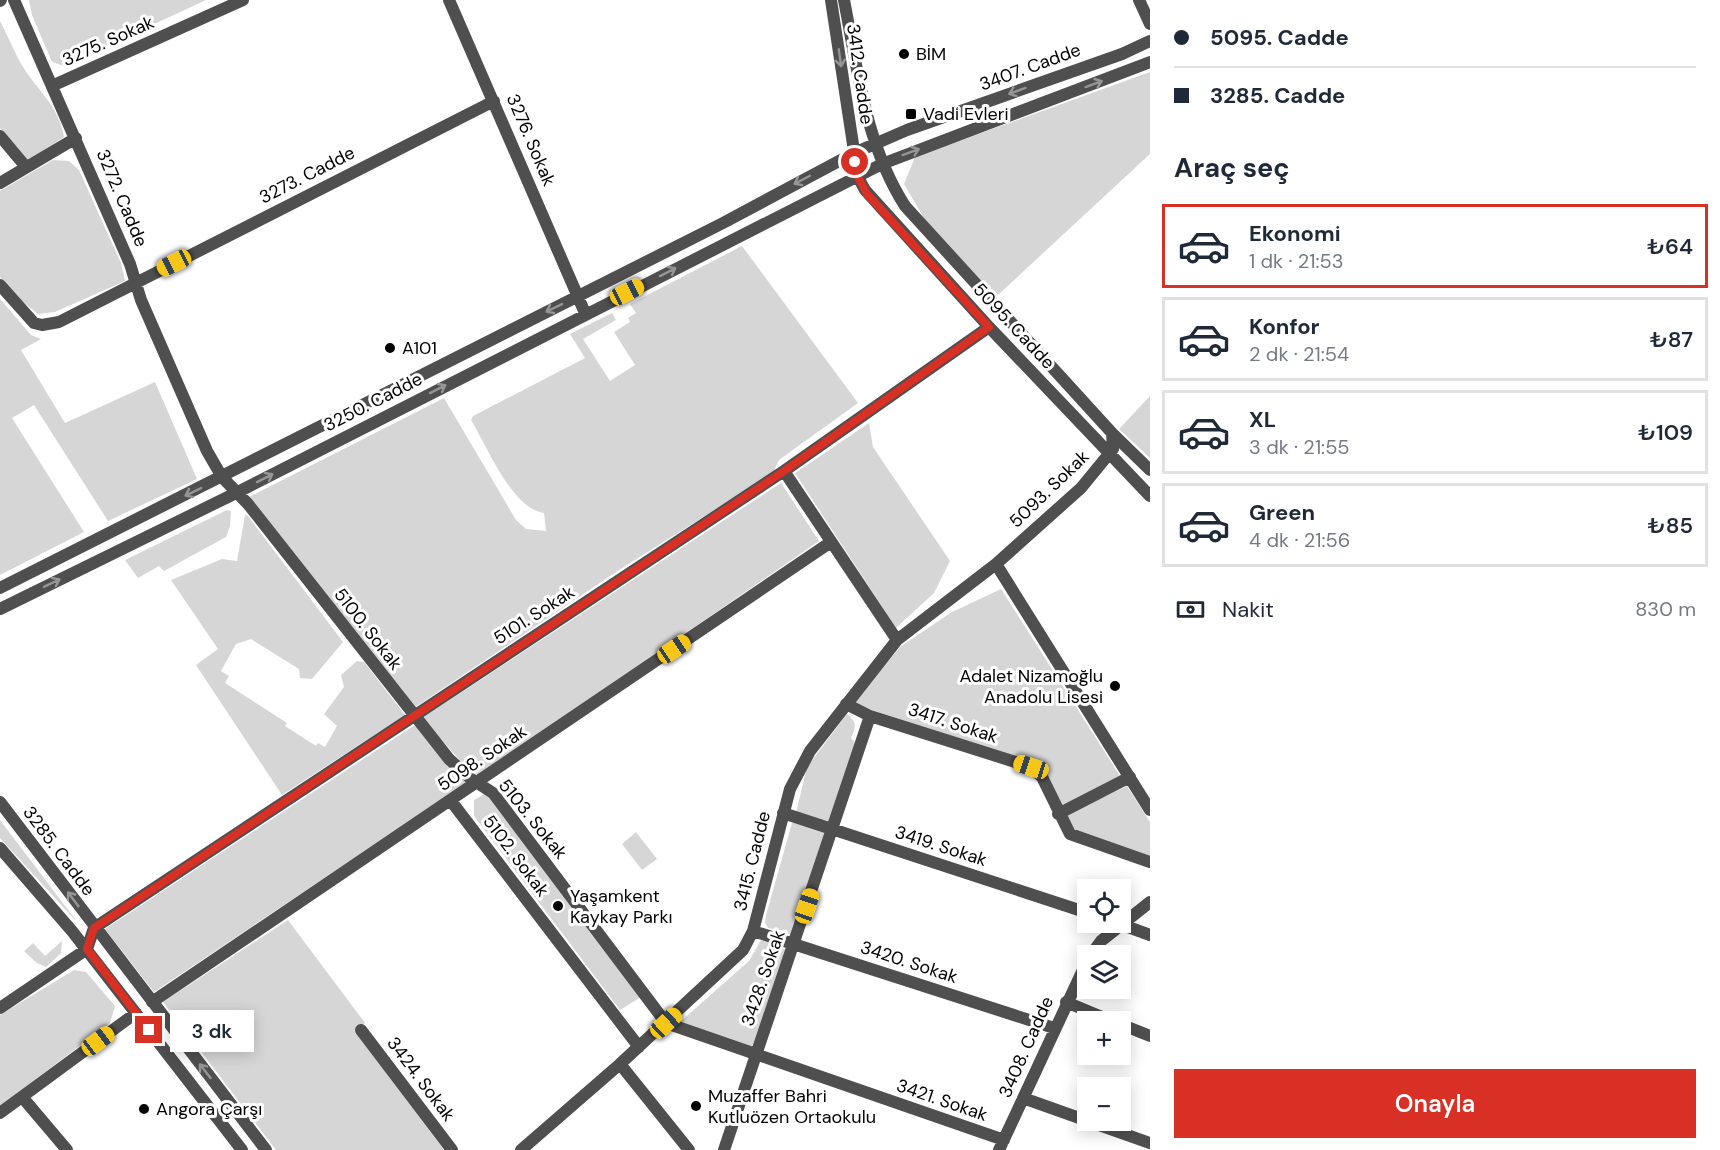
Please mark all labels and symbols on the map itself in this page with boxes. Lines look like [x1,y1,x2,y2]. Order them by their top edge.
street label: 3275. Sokak [58,10,158,72]
street label: 3412. Cadde [841,22,879,126]
street label: 3407. Cadde [976,38,1084,96]
place label: BİM [916,42,946,66]
one-way arrow [834,47,845,67]
marker: BİM [897,47,911,61]
one-way arrow [1084,78,1102,89]
one-way arrow [1008,86,1027,97]
street label: 3276. Sokak [501,90,561,190]
place label: Vadi Evleri [923,102,1008,126]
marker: Vadi Evleri [904,107,918,121]
street label: 3273. Cadde [255,141,359,209]
street label: 3272. Cadde [91,145,153,251]
one-way arrow [901,146,920,157]
route start [841,148,868,175]
one-way arrow [794,174,811,186]
car [154,247,194,279]
one-way arrow [659,265,677,277]
car [607,276,647,308]
street label: 5095. Cadde [968,278,1060,374]
one-way arrow [545,302,563,314]
place label: A101 [402,336,437,360]
marker: A101 [383,341,397,355]
street label: 3250. Cadde [320,367,426,437]
one-way arrow [429,382,447,394]
street label: 5093. Sokak [1004,445,1094,533]
one-way arrow [255,472,273,483]
one-way arrow [185,486,203,498]
one-way arrow [43,577,61,589]
street label: 5101. Sokak [489,580,579,650]
street label: 5100. Sokak [328,583,408,675]
car [654,631,694,667]
place label: Adalet Nizamoğlu Anadolu Lisesi [959,664,1103,709]
marker: Adalet Nizamoğlu Anadolu Lisesi [1108,679,1122,693]
street label: 3417. Sokak [905,697,1001,749]
street label: 5098. Sokak [433,719,531,797]
car [1011,753,1051,781]
street label: 5103. Sokak [493,774,573,864]
street label: 3285. Cadde [17,801,101,901]
street label: 3415. Cadde [728,809,776,913]
street label: 5102. Sokak [477,810,555,902]
street label: 3419. Sokak [892,820,990,872]
place label: Yaşamkent Kaykay Parkı [570,884,673,929]
car [793,886,821,926]
one-way arrow [66,892,79,908]
marker: Yaşamkent Kaykay Parkı [551,899,565,913]
street label: 3428. Sokak [735,927,791,1029]
street label: 3420. Sokak [857,935,961,989]
street label: 3408. Cadde [993,992,1059,1102]
car [647,1004,685,1042]
callout: 3 dk [170,1009,254,1051]
route end [135,1016,162,1043]
car [78,1023,118,1059]
street label: 3424. Sokak [381,1032,461,1126]
one-way arrow [198,1063,211,1079]
street label: 3421. Sokak [893,1073,991,1127]
place label: Muzaffer Bahri Kutluözen Ortaokulu [708,1084,876,1129]
place label: Angora Çarşı [156,1097,262,1121]
marker: Muzaffer Bahri Kutluözen Ortaokulu [689,1099,703,1113]
marker: Angora Çarşı [137,1102,151,1116]

